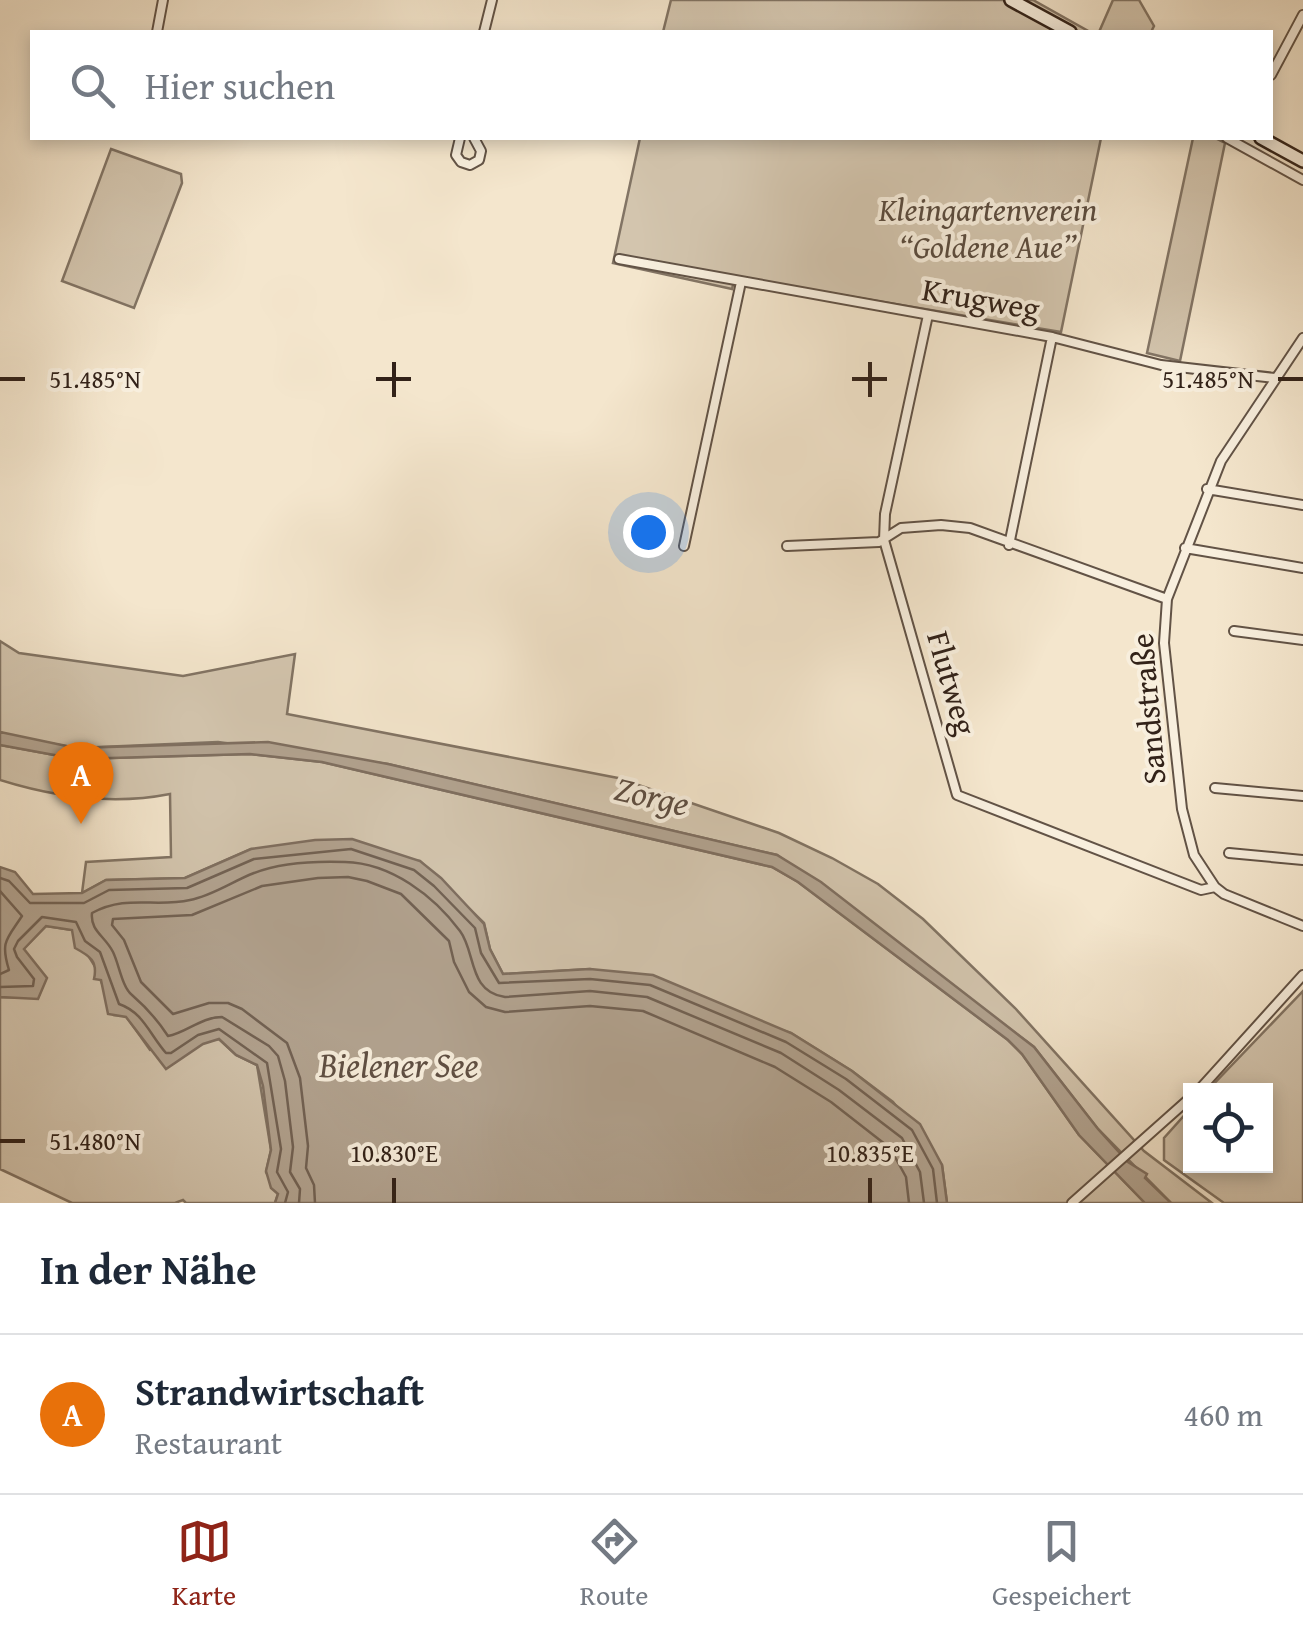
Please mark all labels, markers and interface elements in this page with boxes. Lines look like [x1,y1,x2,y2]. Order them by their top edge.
search box [30,30,1273,140]
text: Hier suchen [145,57,335,113]
icon: search [65,58,120,113]
park label: Kleingartenverein “Goldene Aue” [878,186,1097,270]
street label: Krugweg [919,265,1044,332]
text: 51.485°N [49,361,141,397]
text: 51.485°N [1162,361,1254,397]
your location [623,507,674,558]
street label: Flutweg [915,625,990,740]
street label: Sandstraße [1117,631,1178,787]
pin: A [48,742,114,824]
water label: Zorge [610,762,694,829]
water label: Bielener See [318,1039,479,1090]
map controls [1183,1083,1273,1173]
button: locate [1183,1083,1273,1173]
text: 51.480°N [49,1123,141,1159]
text: 10.830°E [350,1135,438,1171]
text: 10.835°E [826,1135,914,1171]
text: In der Nähe [40,1238,257,1299]
text: Strandwirtschaft [135,1363,424,1419]
text: A [62,1391,83,1438]
text: 460 m [1184,1391,1263,1438]
text: Restaurant [135,1419,282,1466]
tab: Karte [172,1514,236,1615]
tab: Route [580,1514,648,1615]
tab: Gespeichert [992,1514,1131,1615]

